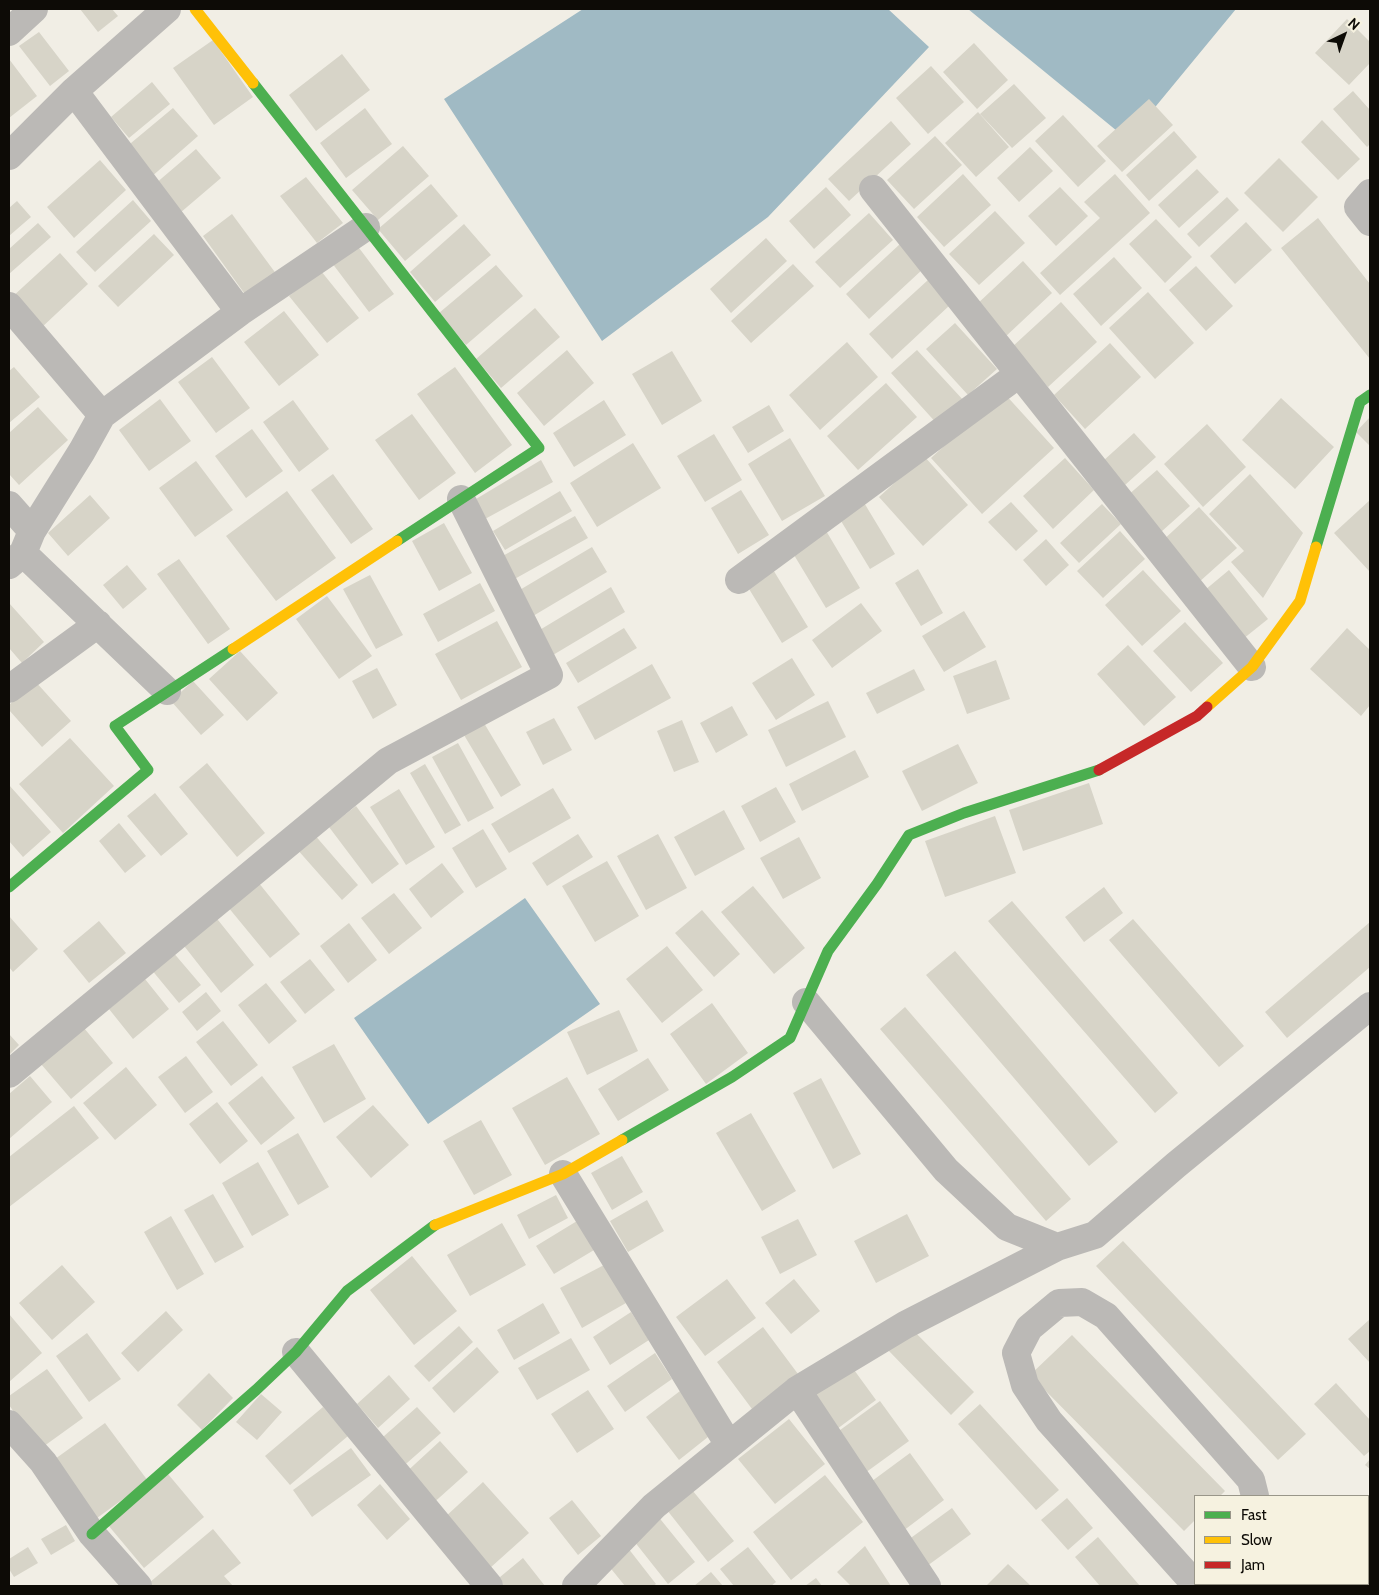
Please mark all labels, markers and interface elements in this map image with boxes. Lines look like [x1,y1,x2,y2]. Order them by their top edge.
north arrow [1319,10,1369,60]
text: N [1344,14,1364,34]
legend [1194,1495,1369,1585]
text: Fast [1241,1506,1266,1524]
text: Slow [1241,1531,1272,1549]
text: Jam [1241,1556,1265,1574]

